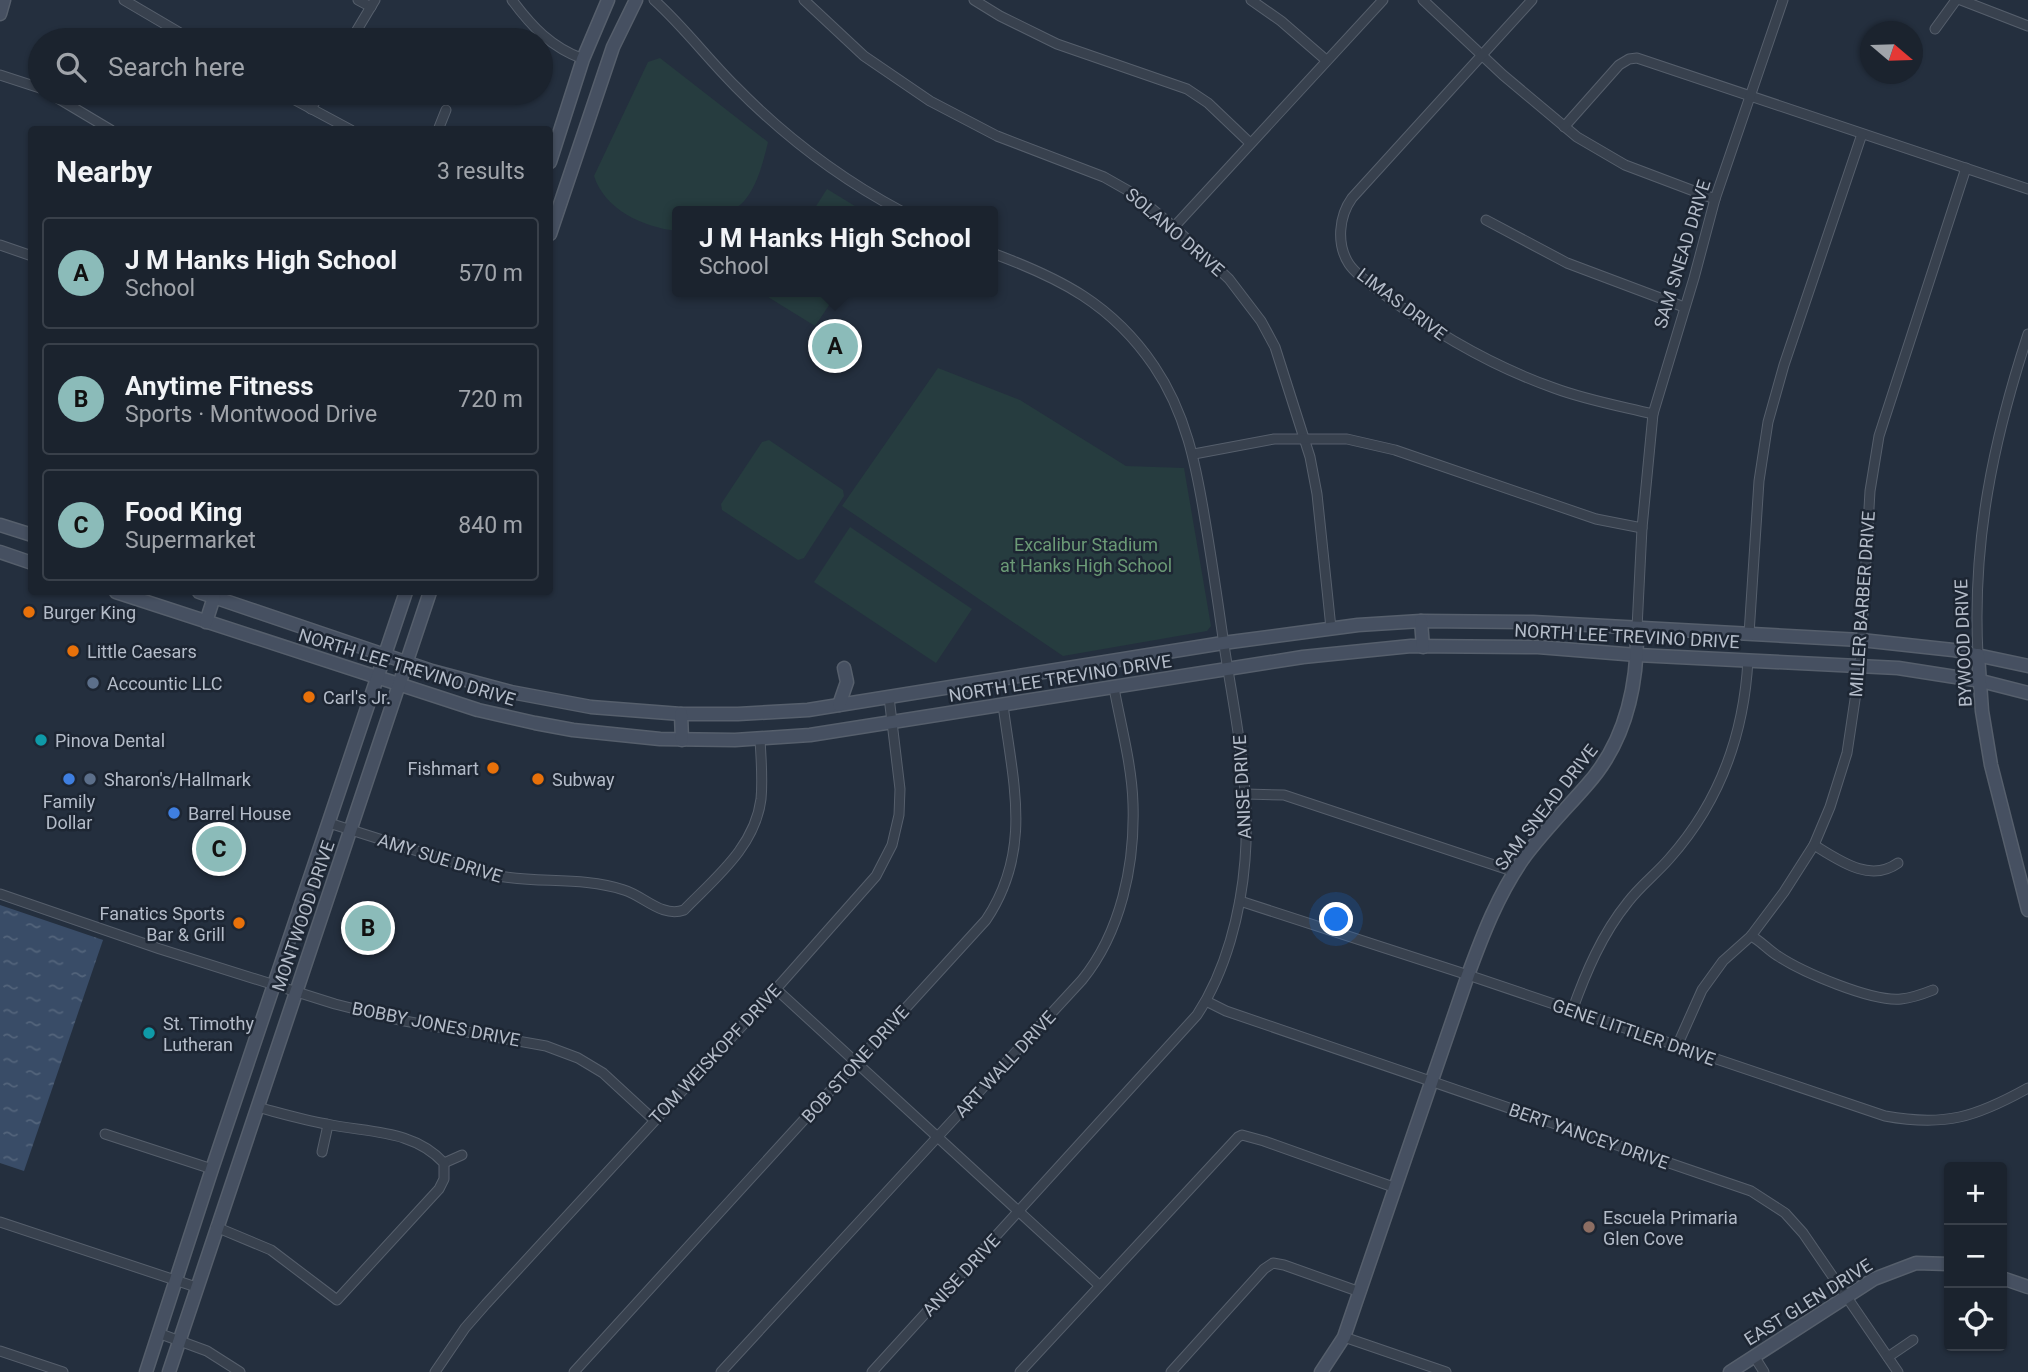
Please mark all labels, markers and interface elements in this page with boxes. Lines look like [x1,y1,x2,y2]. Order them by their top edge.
north arrow [1860,21,1923,84]
search box [28,28,553,105]
icon: search [52,48,90,86]
text: Search here [108,52,245,82]
text: Nearby [56,154,152,189]
text: 3 results [437,158,525,185]
street label: SAM SNEAD DRIVE [1649,177,1715,331]
street label: SOLANO DRIVE [1121,183,1229,281]
popup [672,206,998,297]
text: J M Hanks High School [699,223,971,253]
text: J M Hanks High School [125,245,397,275]
text: School [699,253,769,280]
text: A [73,260,89,287]
text: 570 m [458,260,523,287]
street label: LIMAS DRIVE [1353,263,1451,345]
text: School [125,275,195,302]
pin: A [812,320,858,372]
text: Anytime Fitness [125,371,314,401]
text: B [74,386,88,413]
text: 720 m [458,386,523,413]
text: Sports · Montwood Drive [125,401,377,428]
text: Food King [125,497,242,527]
street label: MILLER BARBER DRIVE [1845,510,1879,698]
text: C [73,512,89,539]
text: 840 m [458,512,523,539]
text: Supermarket [125,527,256,554]
park label: Excalibur Stadium at Hanks High School [1000,534,1172,576]
street label: BYWOOD DRIVE [1950,579,1976,707]
place label: Burger King [43,602,136,623]
marker: Burger King [21,604,37,620]
street label: NORTH LEE TREVINO DRIVE [1514,620,1740,652]
street label: NORTH LEE TREVINO DRIVE [296,624,518,710]
place label: Little Caesars [87,641,197,662]
marker: Little Caesars [65,643,81,659]
street label: NORTH LEE TREVINO DRIVE [947,650,1173,706]
place label: Accountic LLC [107,673,222,694]
marker: Accountic LLC [85,675,101,691]
place label: Carl's Jr. [323,687,391,708]
marker: Carl's Jr. [301,689,317,705]
place label: Pinova Dental [55,730,165,751]
marker: Pinova Dental [33,732,49,748]
street label: ANISE DRIVE [1229,734,1255,840]
street label: SAM SNEAD DRIVE [1490,740,1602,874]
place label: Fishmart [407,758,479,779]
marker: Fishmart [485,760,501,776]
place label: Sharon's/Hallmark [104,769,252,790]
place label: Subway [552,769,615,790]
marker: Family Dollar [61,771,77,787]
marker: Sharon's/Hallmark [82,771,98,787]
marker: Subway [530,771,546,787]
place label: Family Dollar [43,791,96,833]
place label: Barrel House [188,803,291,824]
marker: Barrel House [166,805,182,821]
pin: C [196,823,242,875]
street label: AMY SUE DRIVE [375,829,505,887]
street label: MONTWOOD DRIVE [267,838,339,994]
pin: B [345,902,391,954]
your location [1319,902,1353,936]
place label: Fanatics Sports Bar & Grill [100,903,225,945]
marker: Fanatics Sports Bar & Grill [231,915,247,931]
street label: TOM WEISKOPF DRIVE [645,980,785,1128]
street label: GENE LITTLER DRIVE [1550,994,1718,1070]
street label: BOBBY JONES DRIVE [350,997,522,1051]
street label: BOB STONE DRIVE [797,1001,913,1127]
street label: ART WALL DRIVE [950,1006,1060,1122]
place label: St. Timothy Lutheran [163,1013,254,1055]
marker: St. Timothy Lutheran [141,1025,157,1041]
street label: BERT YANCEY DRIVE [1506,1099,1672,1173]
map controls [1944,1162,2007,1351]
button: + [1944,1162,2007,1225]
place label: Escuela Primaria Glen Cove [1603,1207,1738,1249]
marker: Escuela Primaria Glen Cove [1581,1219,1597,1235]
button: − [1944,1225,2007,1288]
street label: ANISE DRIVE [918,1230,1004,1320]
street label: EAST GLEN DRIVE [1740,1254,1876,1350]
button: locate [1944,1288,2007,1351]

